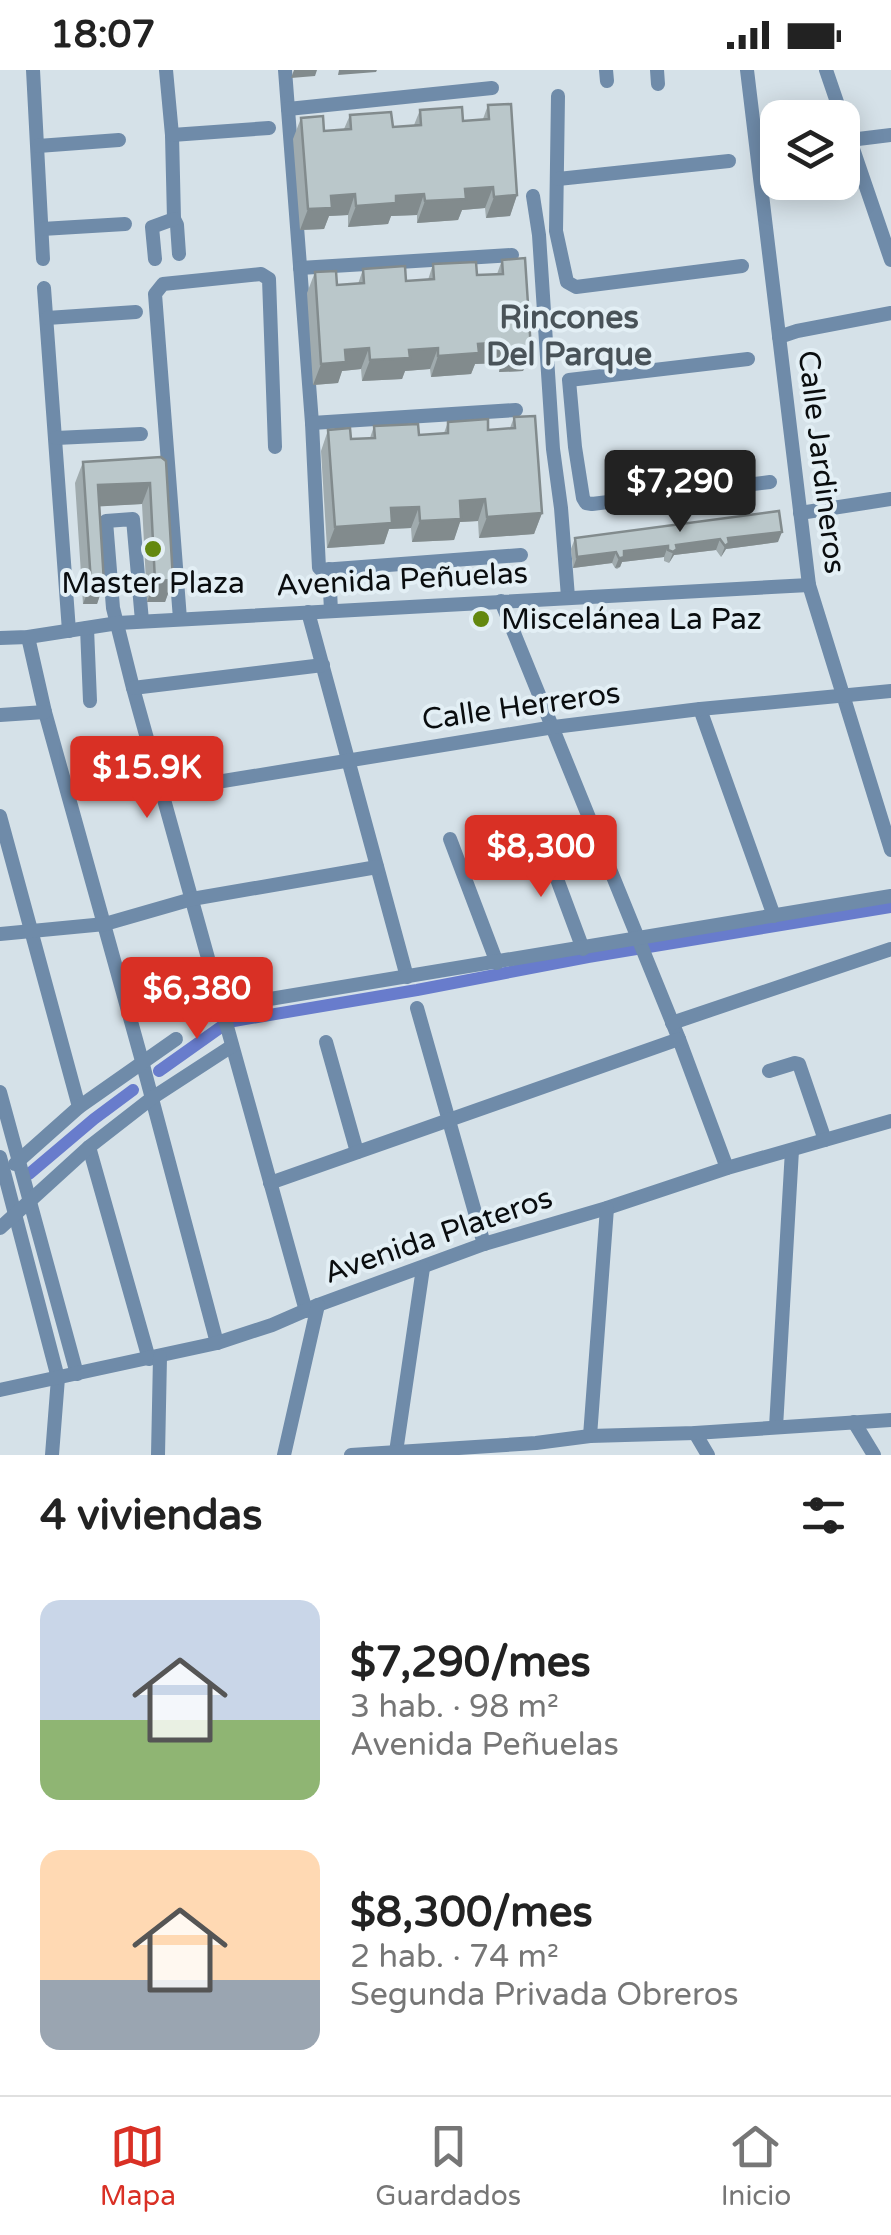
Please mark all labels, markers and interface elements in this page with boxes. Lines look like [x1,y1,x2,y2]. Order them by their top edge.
text: 18:07 [50,12,155,58]
map controls [760,100,860,200]
button: layers [760,100,860,200]
district label: Rincones Del Parque [486,299,652,374]
street label: Calle Jardineros [789,348,854,576]
pin: $7,290 [599,450,761,535]
text: $7,290 [627,463,733,501]
marker: Master Plaza [142,538,164,560]
street label: Avenida Peñuelas [275,554,529,605]
place label: Master Plaza [61,565,245,602]
place label: Miscelánea La Paz [501,601,762,638]
marker: Miscelánea La Paz [470,608,492,630]
street label: Calle Herreros [420,674,623,739]
pin: $15.9K [66,736,228,821]
text: $15.9K [92,749,202,787]
pin: $8,300 [460,815,622,900]
text: $8,300 [487,828,595,866]
pin: $6,380 [116,957,278,1042]
text: $6,380 [143,970,251,1008]
street label: Avenida Plateros [319,1179,557,1292]
icon: filters [796,1488,851,1543]
text: 4 viviendas [40,1490,262,1541]
text: $7,290/mes [350,1637,591,1688]
icon: home [120,1640,240,1760]
text: 3 hab. · 98 m² [350,1688,559,1726]
text: Avenida Peñuelas [350,1726,619,1764]
text: $8,300/mes [350,1887,593,1938]
icon: home [120,1890,240,2010]
text: 2 hab. · 74 m² [350,1938,559,1976]
text: Segunda Privada Obreros [350,1976,739,2014]
tab: Mapa [100,2119,176,2213]
tab: Guardados [375,2119,521,2213]
tab: Inicio [721,2119,791,2213]

